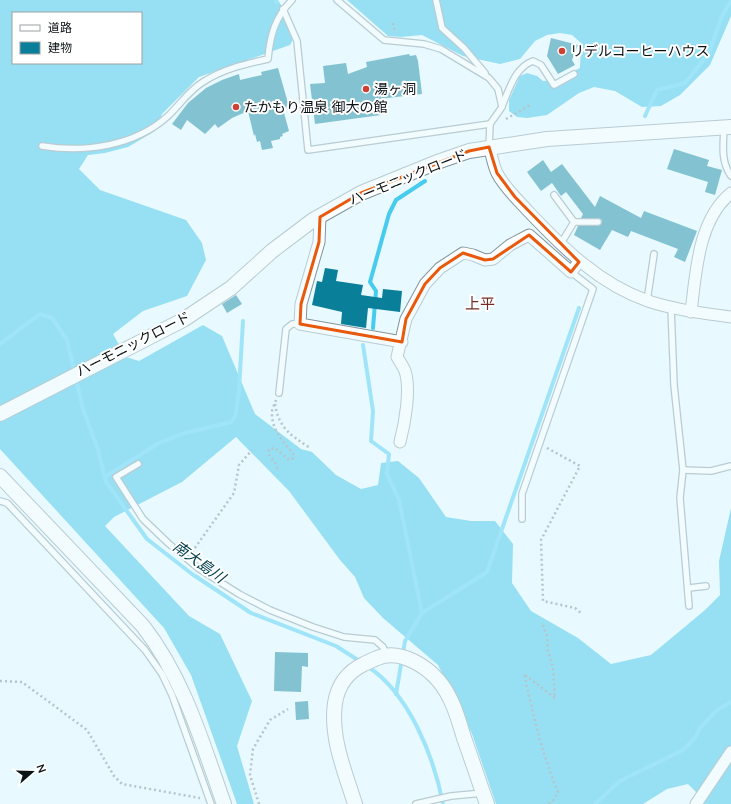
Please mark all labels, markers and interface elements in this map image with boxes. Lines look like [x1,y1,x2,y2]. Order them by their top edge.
legend [12,12,142,64]
text: 道路 [48,20,72,36]
text: 建物 [48,40,72,56]
place label: リデルコーヒーハウス [570,42,709,61]
marker: リデルコーヒーハウス [557,46,567,56]
place label: 湯ヶ洞 [374,80,416,99]
marker: 湯ヶ洞 [361,84,371,94]
place label: たかもり温泉 御大の館 [244,98,388,117]
marker: たかもり温泉 御大の館 [231,102,241,112]
street label: ハーモニックロード [346,145,470,210]
district label: 上平 [465,294,495,314]
street label: ハーモニックロード [73,307,194,382]
water label: 南大島川 [169,536,231,589]
north arrow [12,752,52,792]
text: N [32,762,49,775]

